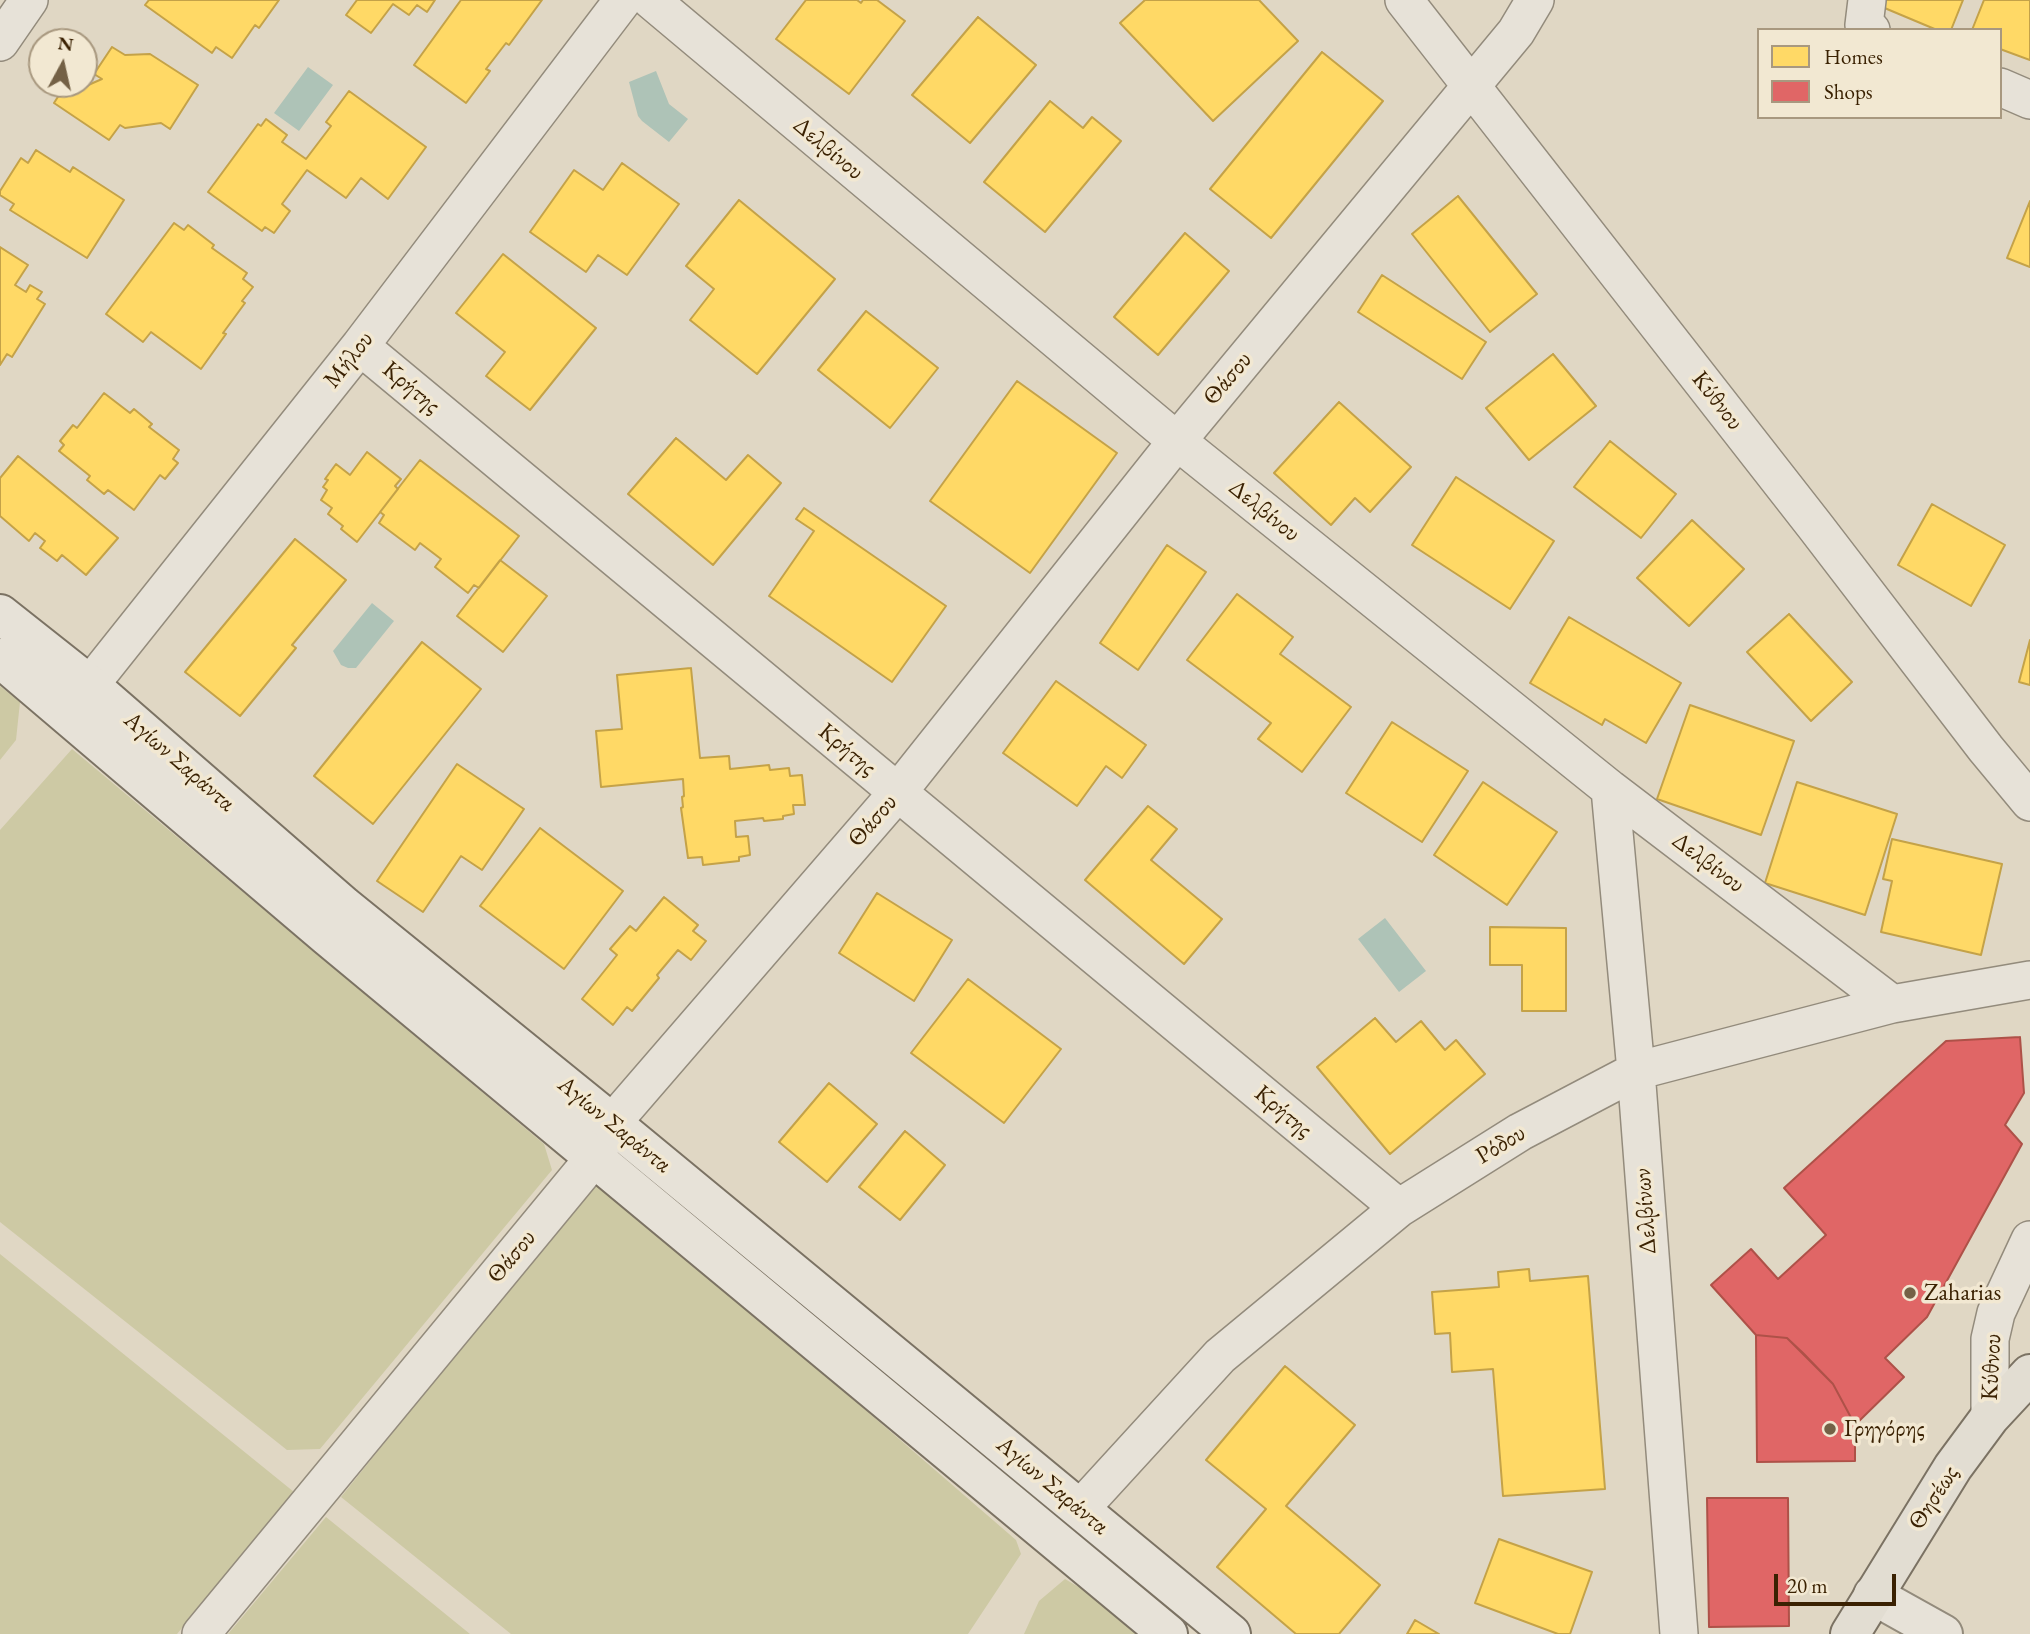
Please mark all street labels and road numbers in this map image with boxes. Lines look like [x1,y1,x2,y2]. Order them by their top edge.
street label: Δελβίνου [787,111,869,187]
street label: Μήλου [318,326,380,394]
street label: Θάσου [1197,346,1259,412]
street label: Κρήτης [376,356,446,420]
street label: Κύθνου [1685,366,1749,436]
street label: Δελβίνου [1223,474,1305,548]
street label: Αγίων Σαράντα [118,706,240,818]
street label: Κρήτης [812,718,882,782]
street label: Θάσου [842,789,904,853]
street label: Δελβίνου [1666,826,1750,900]
street label: Αγίων Σαράντα [552,1071,676,1179]
street label: Κρήτης [1248,1080,1318,1144]
street label: Ρόδου [1471,1119,1531,1171]
street label: Δελβίνων [1629,1167,1663,1255]
street label: Θάσου [481,1224,543,1290]
street label: Κύθνου [1976,1333,2008,1401]
street label: Αγίων Σαράντα [990,1431,1114,1541]
street label: Θησέως [1903,1460,1965,1536]

